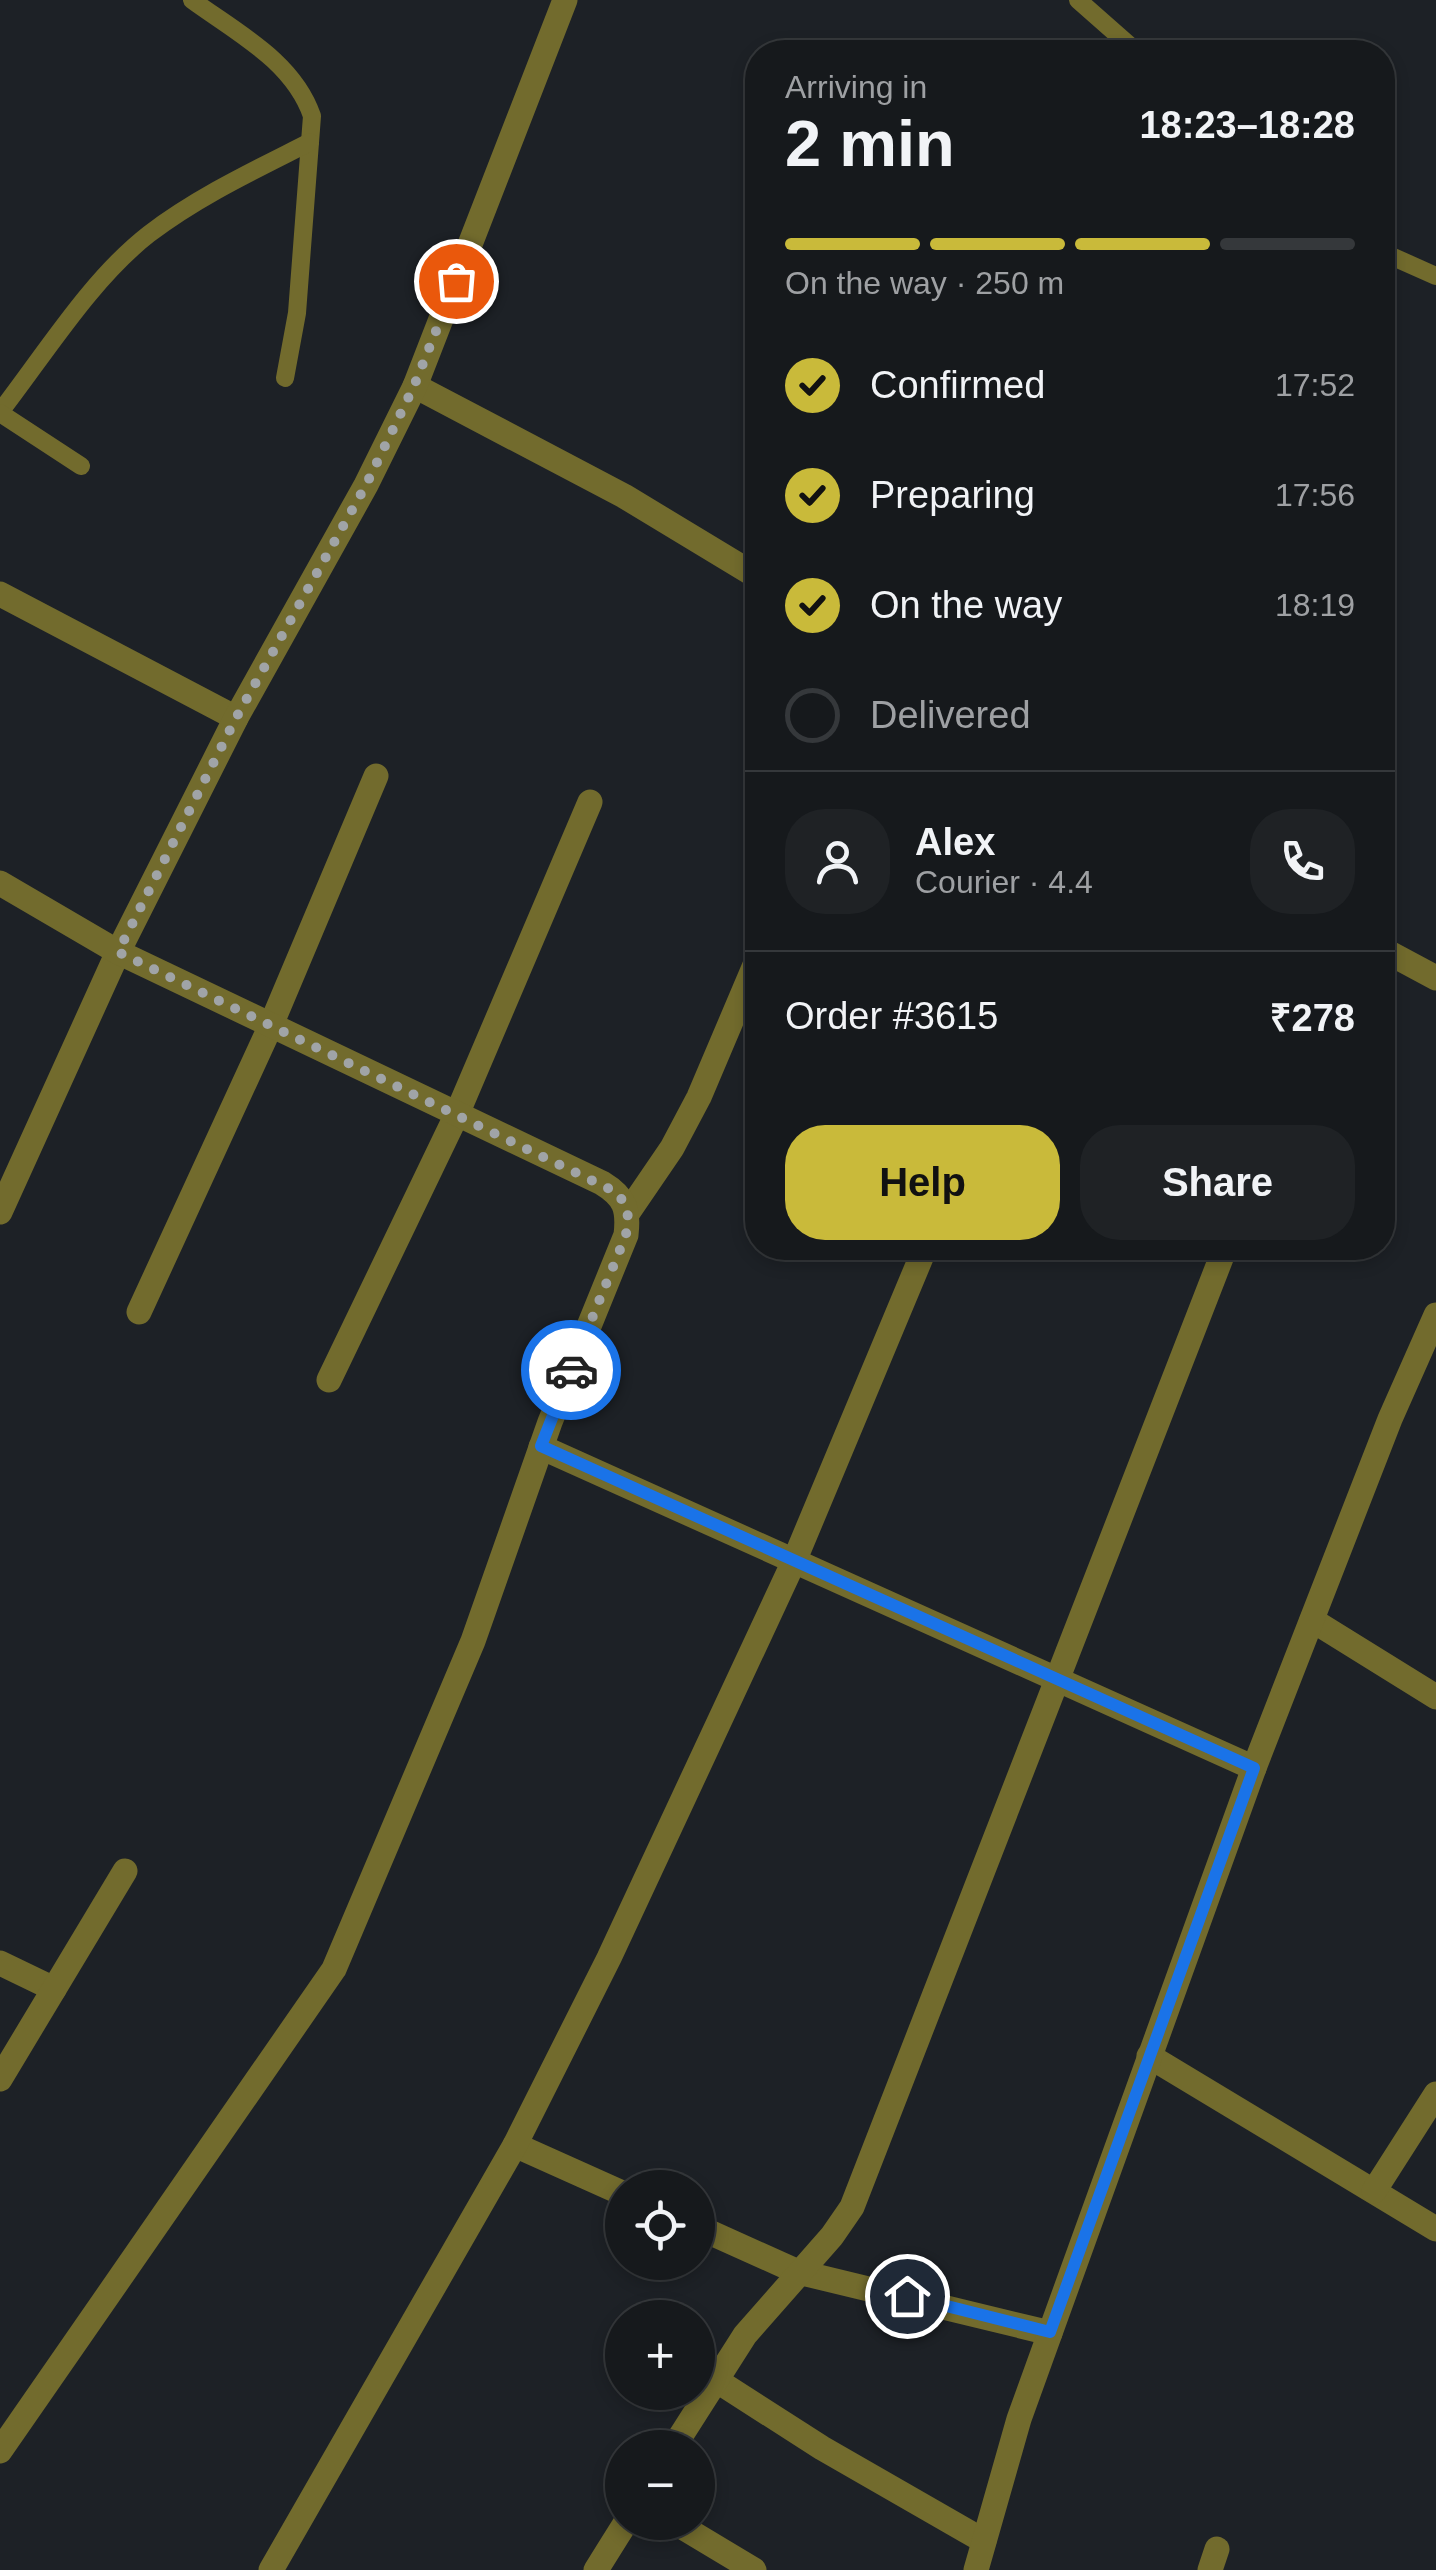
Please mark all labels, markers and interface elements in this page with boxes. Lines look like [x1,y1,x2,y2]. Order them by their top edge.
text: Arriving in [785,69,927,105]
text: 18:23–18:28 [1139,104,1355,146]
text: 2 min [785,107,955,180]
pin [414,239,499,324]
icon: bag [429,254,484,309]
text: On the way · 250 m [785,265,1064,301]
icon: check [785,358,840,413]
text: Confirmed [870,364,1045,406]
text: 17:52 [1275,367,1355,403]
icon: check [785,468,840,523]
text: Preparing [870,474,1035,516]
text: 17:56 [1275,477,1355,513]
icon: check [785,578,840,633]
text: On the way [870,584,1062,626]
text: 18:19 [1275,587,1355,623]
text: Delivered [870,694,1031,736]
button: person [785,809,890,914]
button: phone [1250,809,1355,914]
text: Alex [915,821,995,863]
text: Courier · 4.4 [915,864,1093,900]
text: Order #3615 [785,995,998,1037]
text: ₹278 [1270,997,1355,1039]
button: Help [785,1125,1060,1240]
button: Share [1080,1125,1355,1240]
courier [521,1320,621,1420]
icon: car [544,1343,599,1398]
map controls [605,2170,715,2540]
button: locate [605,2170,715,2280]
pin [865,2254,950,2339]
icon: home [880,2269,935,2324]
button: + [605,2300,715,2410]
button: − [605,2430,715,2540]

